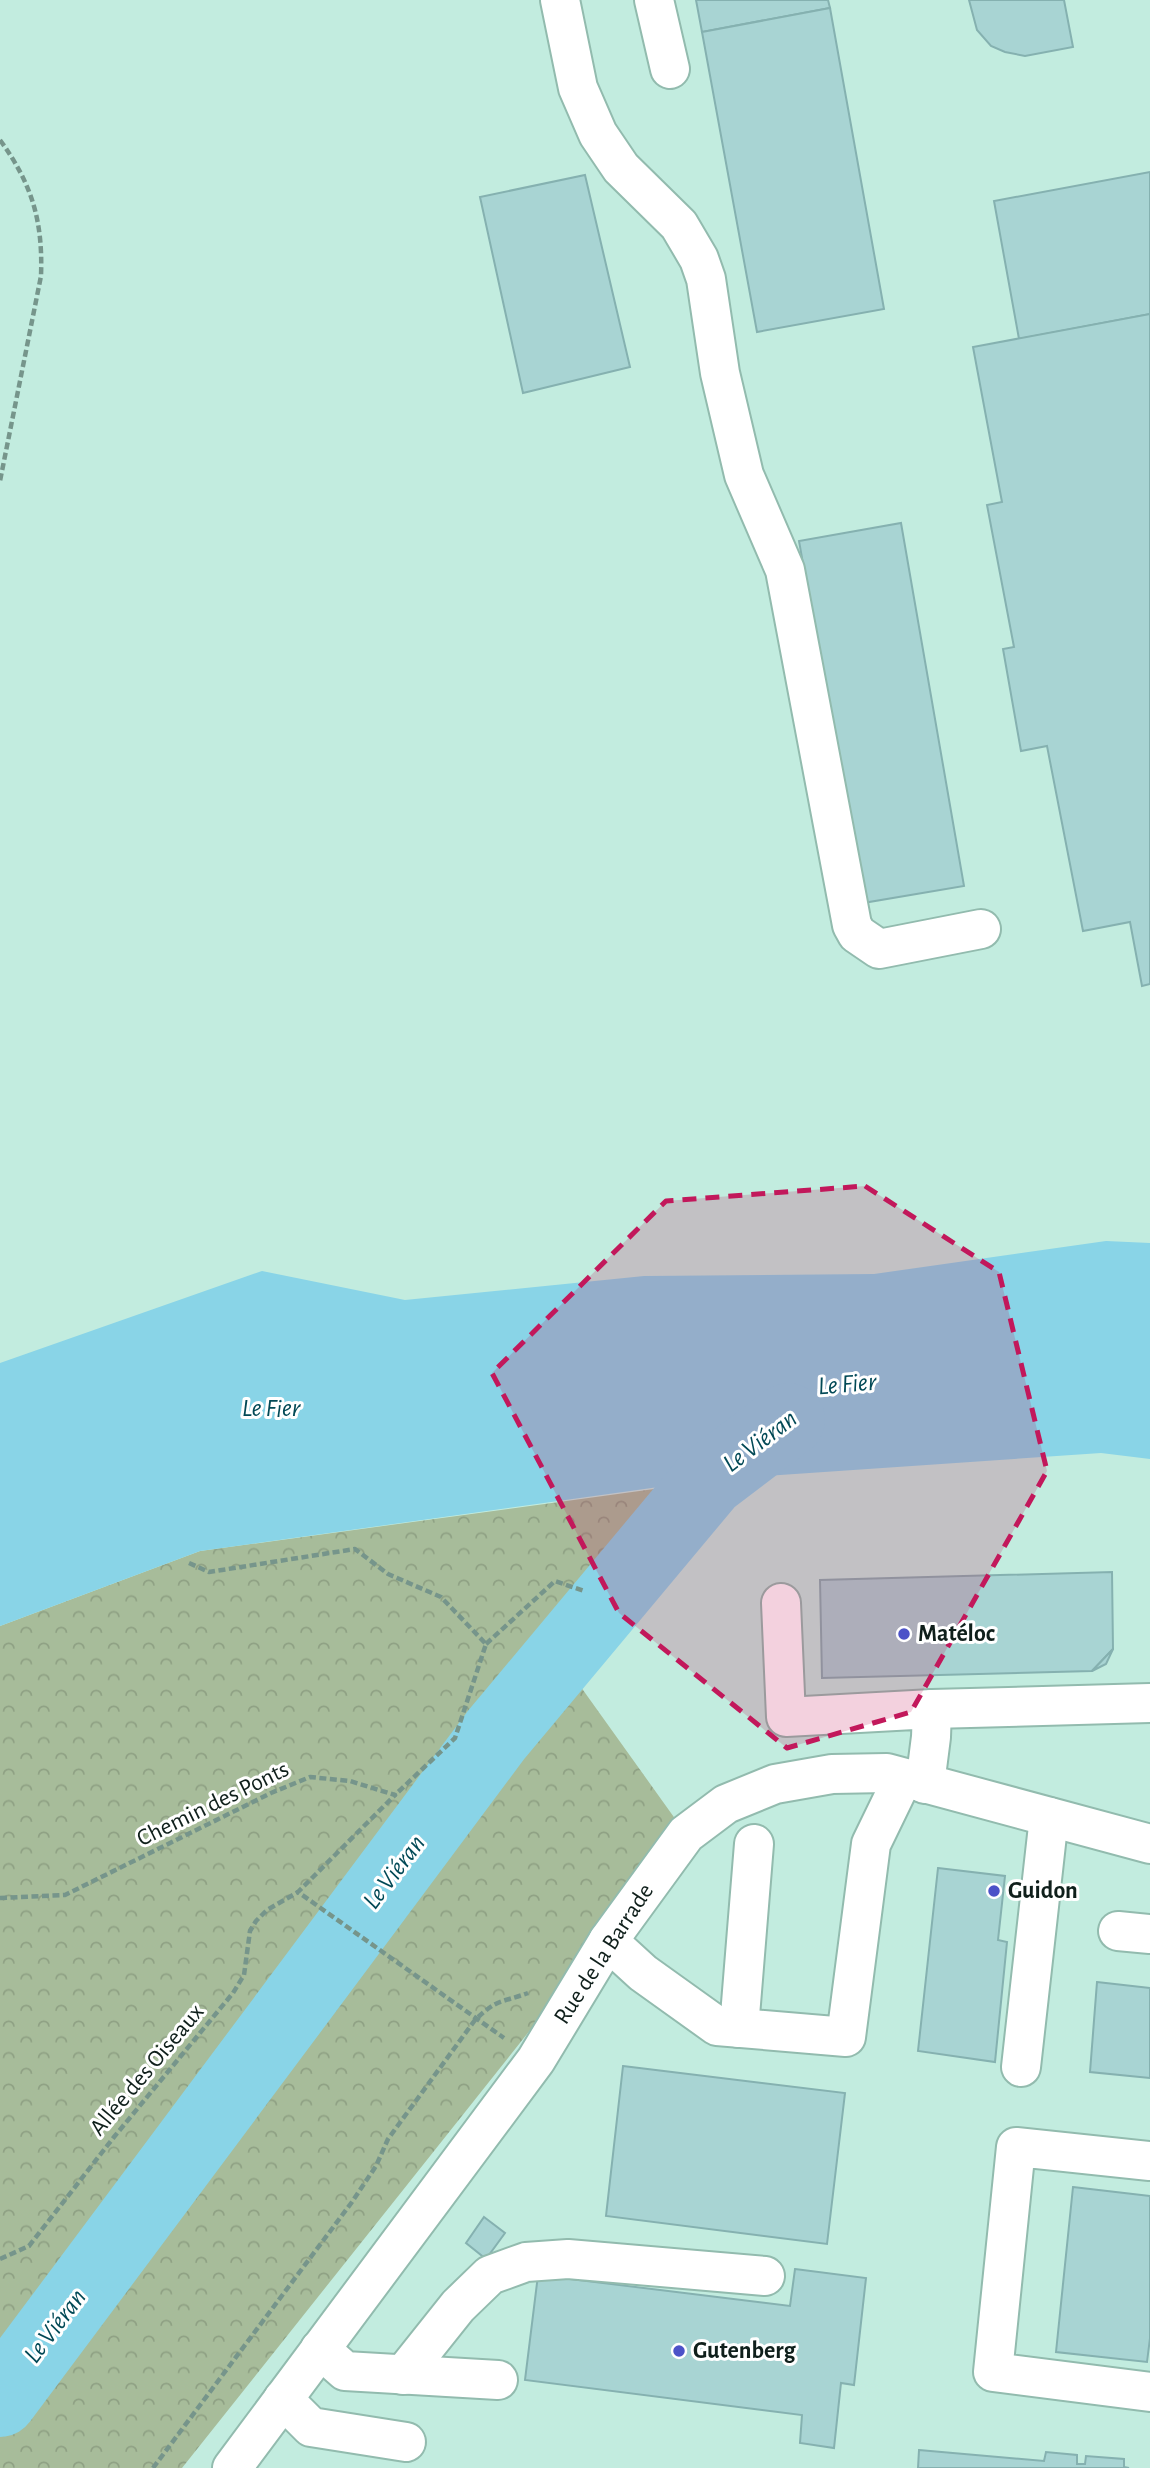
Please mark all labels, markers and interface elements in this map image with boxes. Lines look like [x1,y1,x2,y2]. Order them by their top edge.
water label: Le Fier [817,1368,879,1399]
water label: Le Fier [242,1395,302,1421]
water label: Le Viéran [718,1405,802,1477]
place label: Matéloc [918,1622,995,1646]
marker: Matéloc [896,1626,912,1642]
street label: Chemin des Ponts [133,1757,293,1851]
water label: Le Viéran [358,1830,430,1914]
street label: Rue de la Barrade [550,1879,658,2029]
place label: Guidon [1008,1879,1078,1903]
marker: Guidon [986,1883,1002,1899]
street label: Allée des Oiseaux [85,1999,209,2140]
water label: Le Viéran [19,2284,91,2368]
place label: Gutenberg [693,2339,797,2363]
marker: Gutenberg [671,2343,687,2359]

